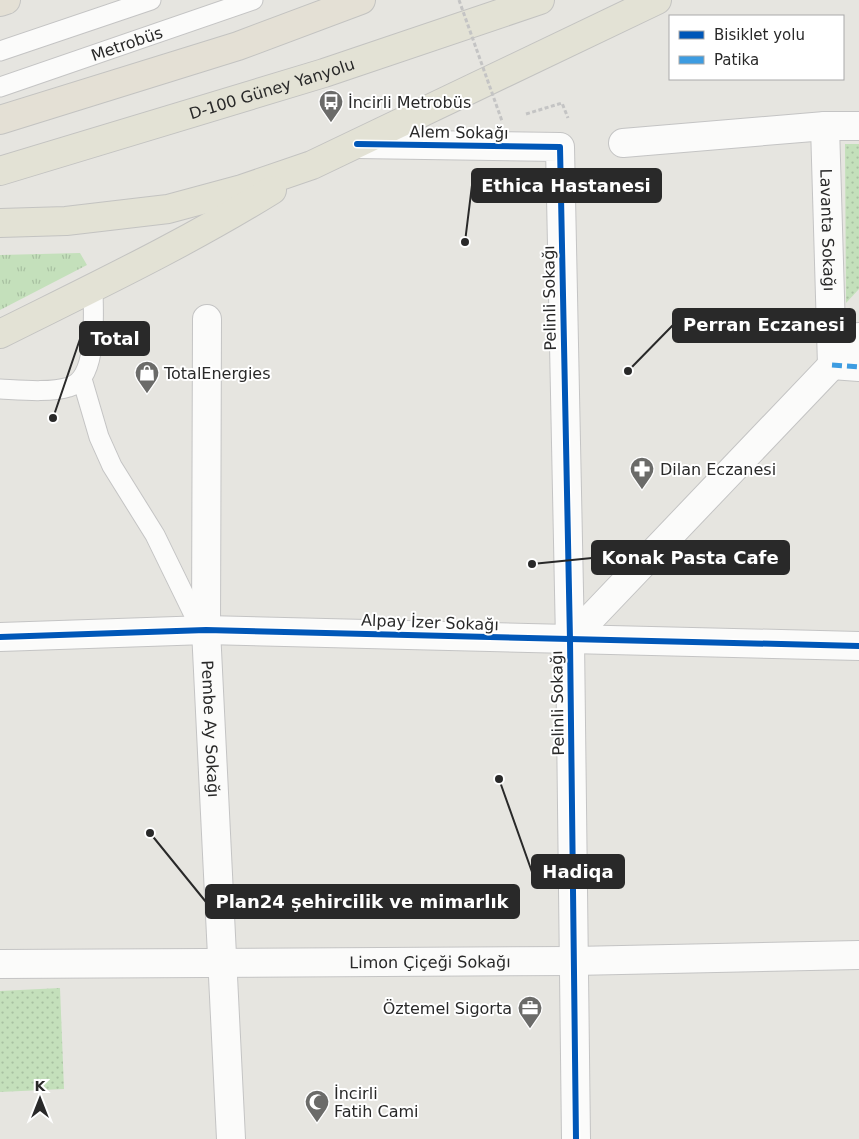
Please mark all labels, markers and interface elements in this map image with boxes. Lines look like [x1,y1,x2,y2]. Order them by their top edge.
legend [669,15,844,80]
street label: Metrobüs [89,23,165,65]
text: Bisiklet yolu [714,26,805,44]
text: Patika [714,51,759,69]
street label: D-100 Güney Yanyolu [187,54,357,123]
bus stop icon: İncirli Metrobüs [318,89,344,123]
place label: İncirli Metrobüs [348,93,471,112]
street label: Alem Sokağı [409,122,509,143]
street label: Lavanta Sokağı [816,168,839,292]
callout: Ethica Hastanesi [472,169,661,202]
text: Ethica Hastanesi [481,175,651,196]
street label: Pelinli Sokağı [539,245,560,351]
callout: Perran Eczanesi [673,309,855,342]
text: Perran Eczanesi [683,314,845,335]
callout: Total [80,322,149,355]
text: Total [90,328,140,349]
shop icon: TotalEnergies [134,360,160,394]
place label: TotalEnergies [163,364,271,383]
pharmacy icon: Dilan Eczanesi [629,456,655,490]
place label: Dilan Eczanesi [660,460,776,479]
callout: Konak Pasta Cafe [592,541,789,574]
text: Konak Pasta Cafe [601,547,779,568]
street label: Alpay İzer Sokağı [361,611,499,634]
street label: Pelinli Sokağı [547,650,568,756]
street label: Pembe Ay Sokağı [197,660,223,798]
callout: Hadiqa [532,855,624,888]
text: Hadiqa [542,861,614,882]
callout: Plan24 şehircilik ve mimarlık [206,885,519,918]
text: Plan24 şehircilik ve mimarlık [215,891,510,912]
street label: Limon Çiçeği Sokağı [349,952,511,972]
office icon: Öztemel Sigorta [517,995,543,1029]
place label: Öztemel Sigorta [383,999,512,1018]
north arrow [15,1074,65,1124]
text: K [35,1078,47,1094]
place label: İncirli Fatih Cami [334,1084,419,1121]
mosque icon: İncirli Fatih Cami [304,1089,330,1123]

